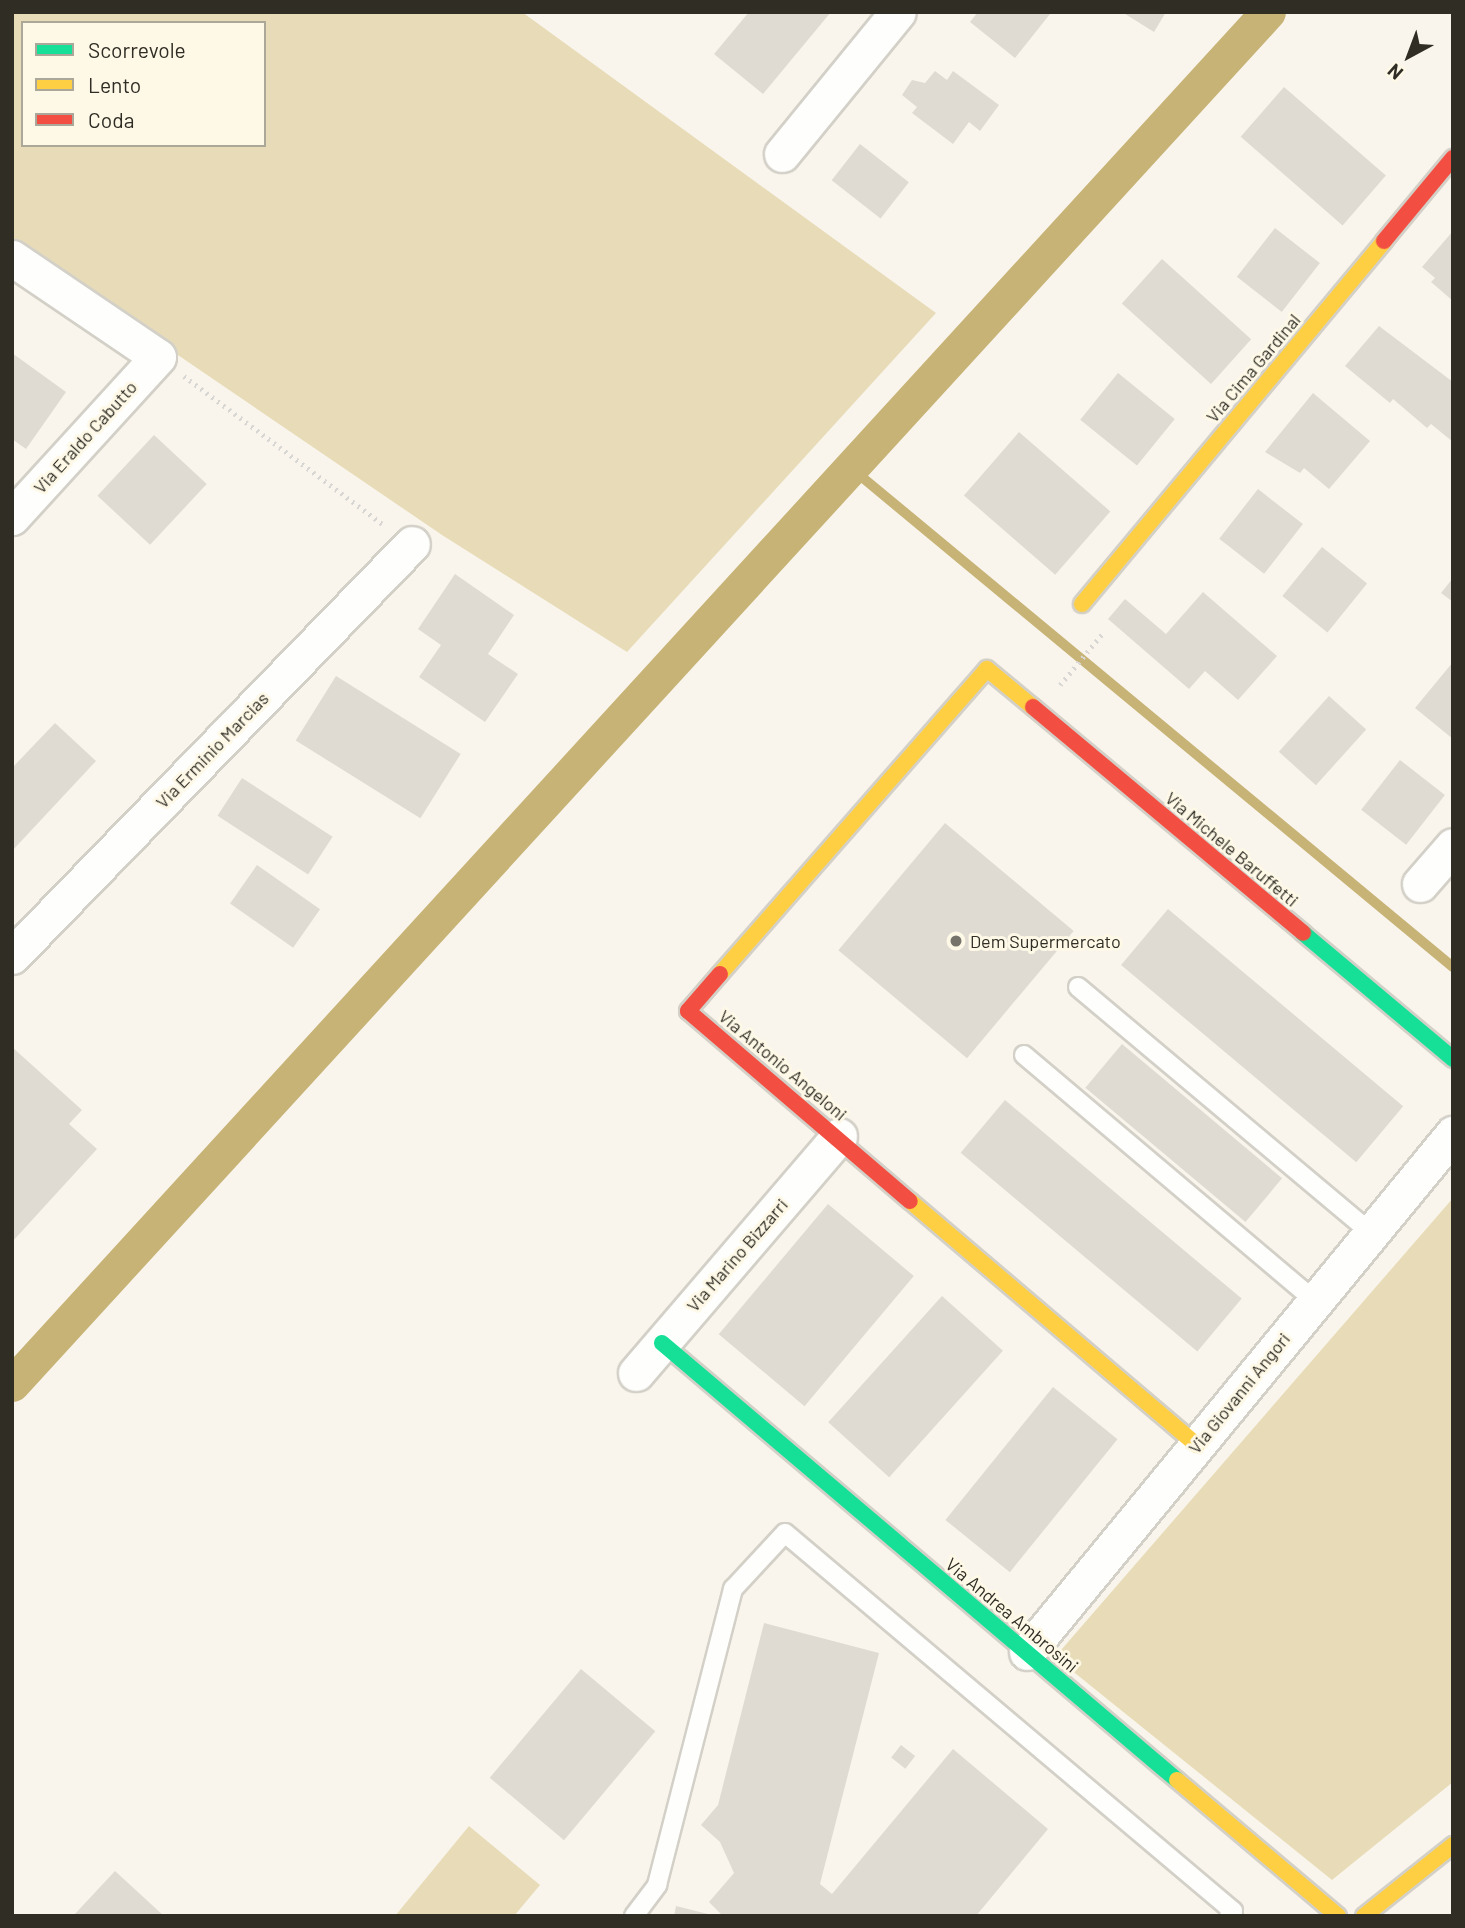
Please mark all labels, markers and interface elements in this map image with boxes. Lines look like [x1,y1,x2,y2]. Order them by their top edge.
legend [21,21,266,147]
north arrow [1374,21,1444,91]
text: Scorrevole [88,37,186,62]
text: N [1383,59,1407,85]
text: Lento [88,72,141,97]
text: Coda [88,107,134,132]
street label: Via Cima Gardinal [1201,309,1305,427]
street label: Via Eraldo Cabutto [29,376,141,498]
street label: Via Erminio Marcias [151,687,273,813]
street label: Via Michele Baruffetti [1161,787,1303,911]
place label: Dem Supermercato [970,930,1121,952]
marker: Dem Supermercato [948,933,964,949]
street label: Via Antonio Angeloni [715,1005,851,1125]
street label: Via Marino Bizzarri [682,1194,792,1316]
street label: Via Giovanni Angori [1184,1328,1294,1458]
street label: Via Andrea Ambrosini [941,1553,1083,1677]

